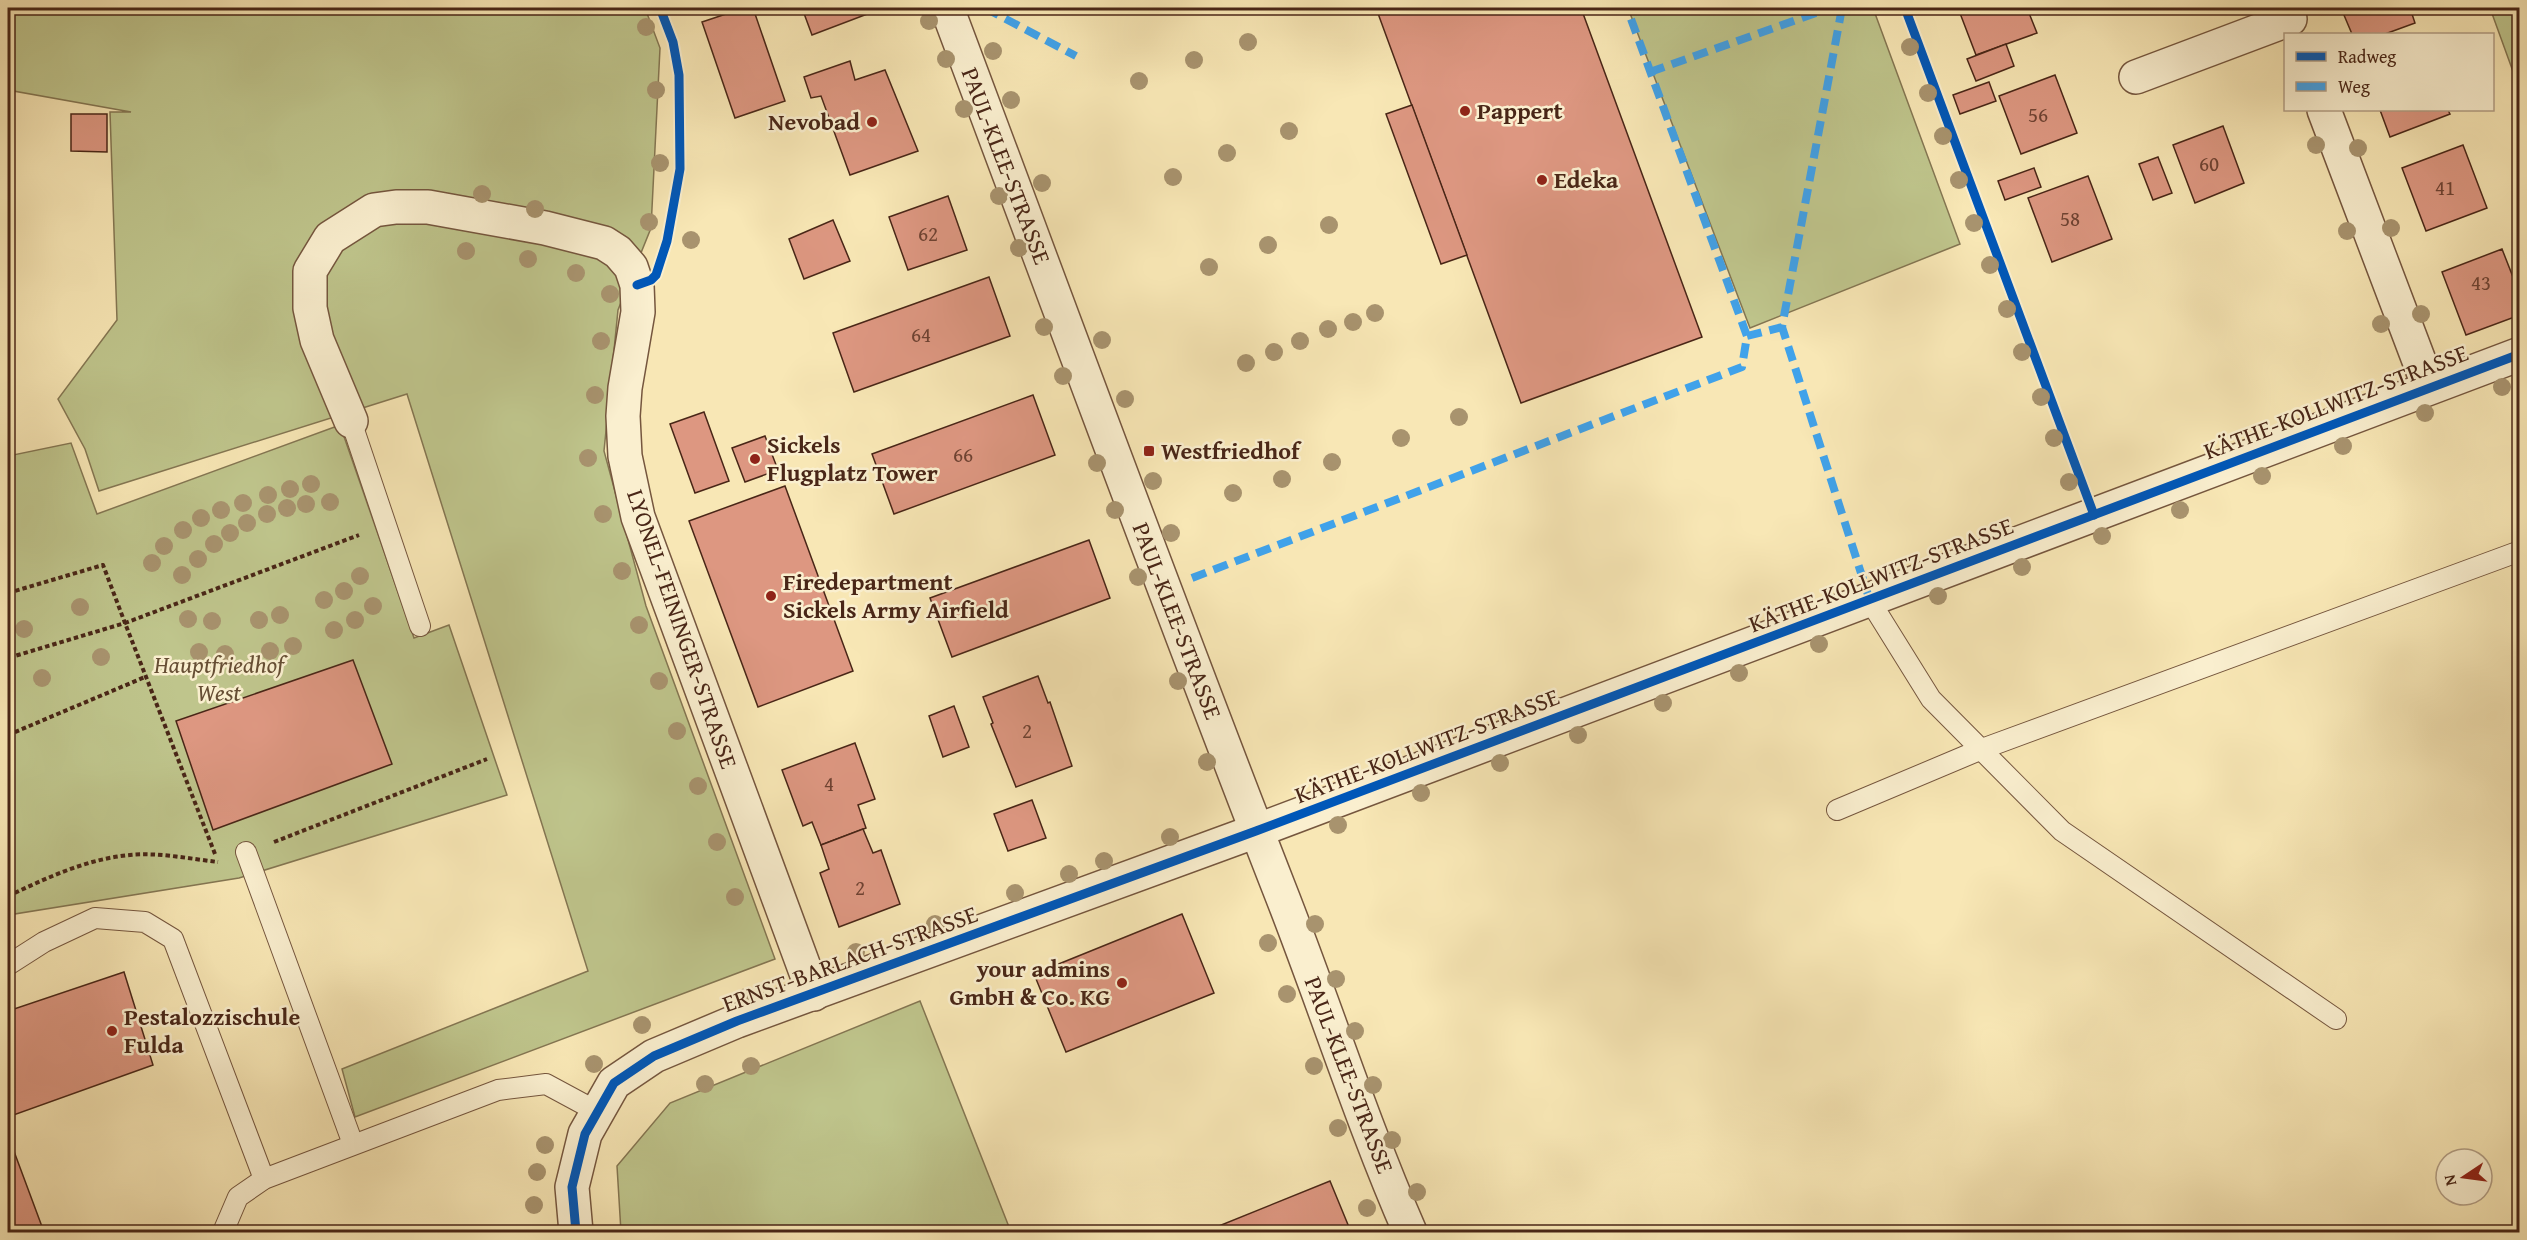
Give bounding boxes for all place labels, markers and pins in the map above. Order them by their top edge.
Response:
place label: Pappert [1477,93,1562,128]
place label: Nevobad [768,104,860,139]
marker: Pappert [1458,104,1472,118]
marker: Nevobad [865,115,879,129]
place label: Edeka [1554,162,1619,197]
marker: Edeka [1535,173,1549,187]
place label: Sickels Flugplatz Tower [767,427,938,490]
place label: Westfriedhof [1161,433,1302,468]
marker: Westfriedhof [1142,444,1156,458]
marker: Sickels Flugplatz Tower [748,452,762,466]
place label: Firedepartment Sickels Army Airfield [783,564,1009,627]
marker: Firedepartment Sickels Army Airfield [764,589,778,603]
place label: your admins GmbH & Co. KG [950,951,1110,1014]
marker: your admins GmbH & Co. KG [1115,976,1129,990]
place label: Pestalozzischule Fulda [124,999,300,1062]
marker: Pestalozzischule Fulda [105,1024,119,1038]

